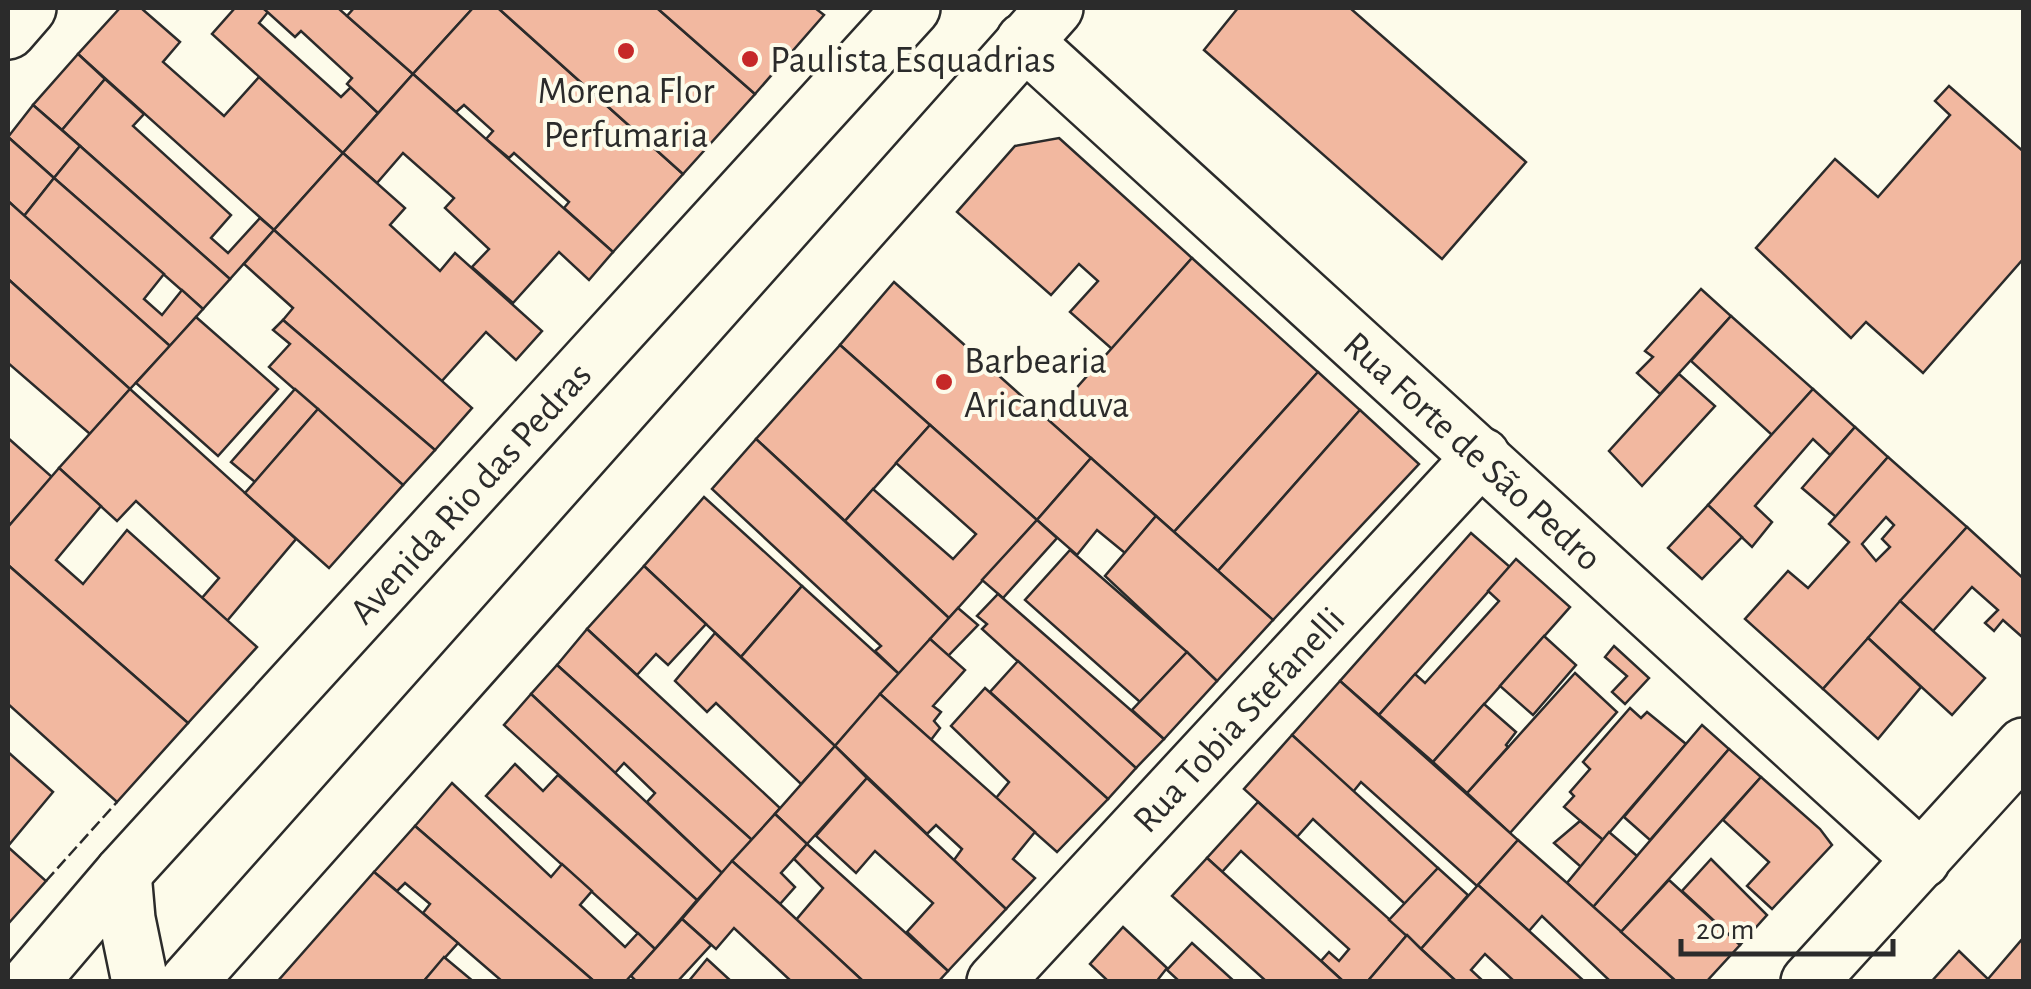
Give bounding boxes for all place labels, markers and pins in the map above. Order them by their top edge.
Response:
marker: Morena Flor Perfumaria [615,40,637,62]
place label: Paulista Esquadrias [770,42,1056,80]
marker: Paulista Esquadrias [739,48,761,70]
place label: Morena Flor Perfumaria [537,73,715,155]
place label: Barbearia Aricanduva [964,343,1130,425]
marker: Barbearia Aricanduva [933,371,955,393]

